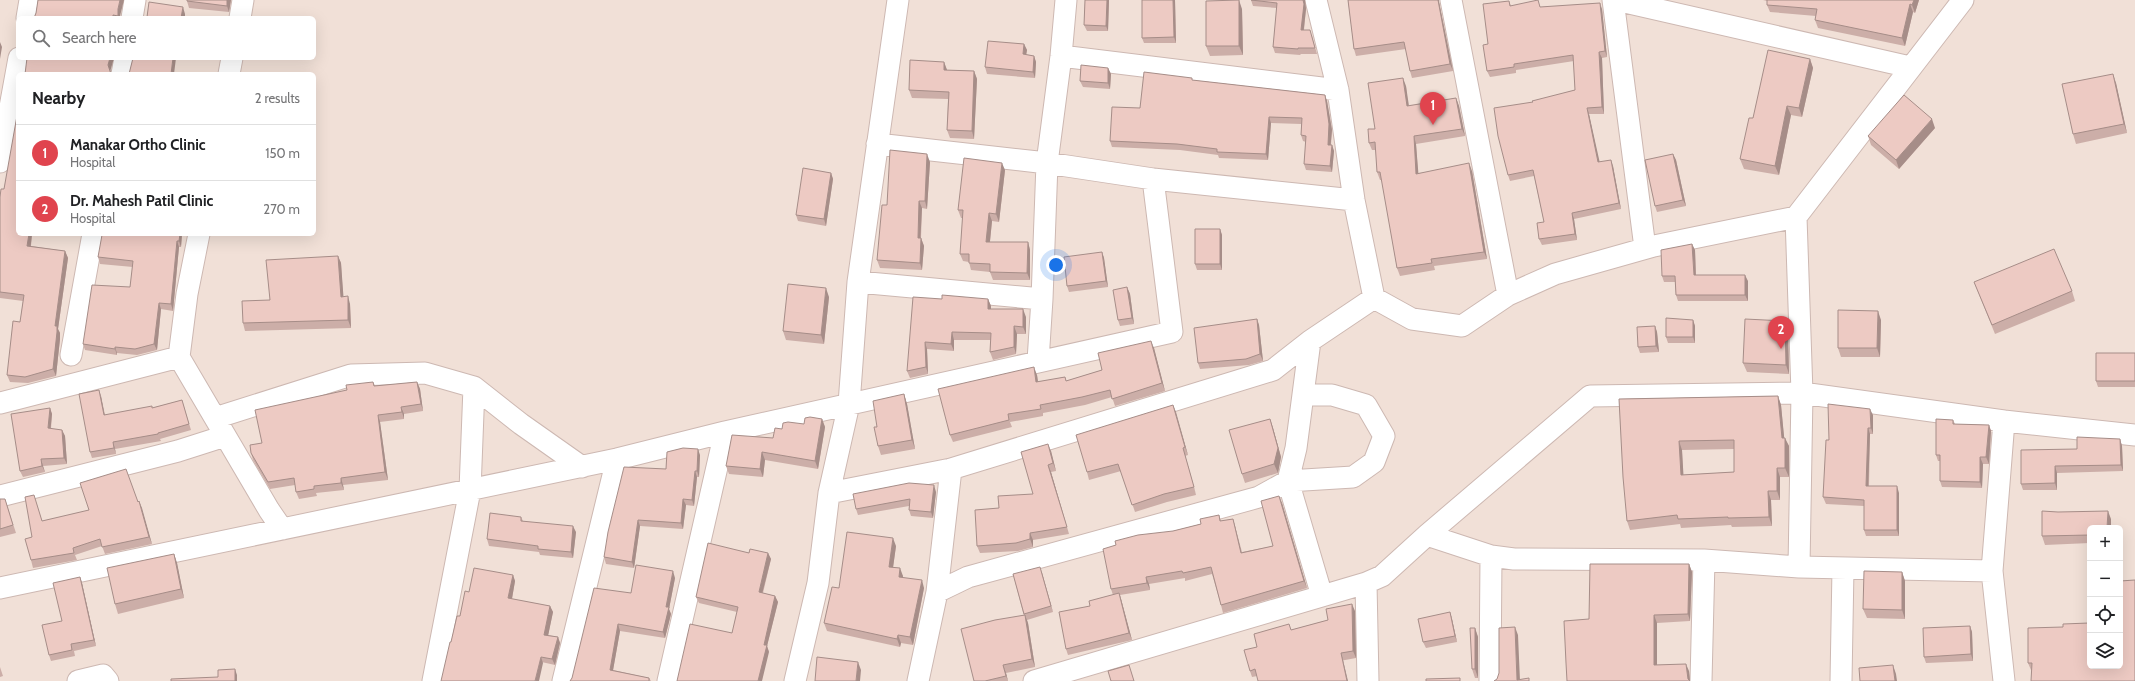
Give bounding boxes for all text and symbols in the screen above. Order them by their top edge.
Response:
search box [16,16,316,60]
icon: search [30,27,52,49]
text: Search here [62,29,137,47]
text: Nearby [32,88,85,108]
text: 2 results [255,90,300,106]
pin: 1 [1420,92,1446,125]
text: Manakar Ortho Clinic [70,136,206,154]
text: 1 [43,145,47,161]
text: 150 m [265,145,300,161]
text: Hospital [70,154,115,170]
text: Dr. Mahesh Patil Clinic [70,192,213,210]
text: 2 [42,201,48,217]
text: 270 m [263,201,300,217]
text: Hospital [70,210,115,226]
your location [1046,255,1066,275]
pin: 2 [1768,316,1794,349]
map controls [2087,525,2123,669]
button: + [2087,525,2123,561]
button: − [2087,561,2123,597]
button: locate [2087,597,2123,633]
button: layers [2087,633,2123,669]

